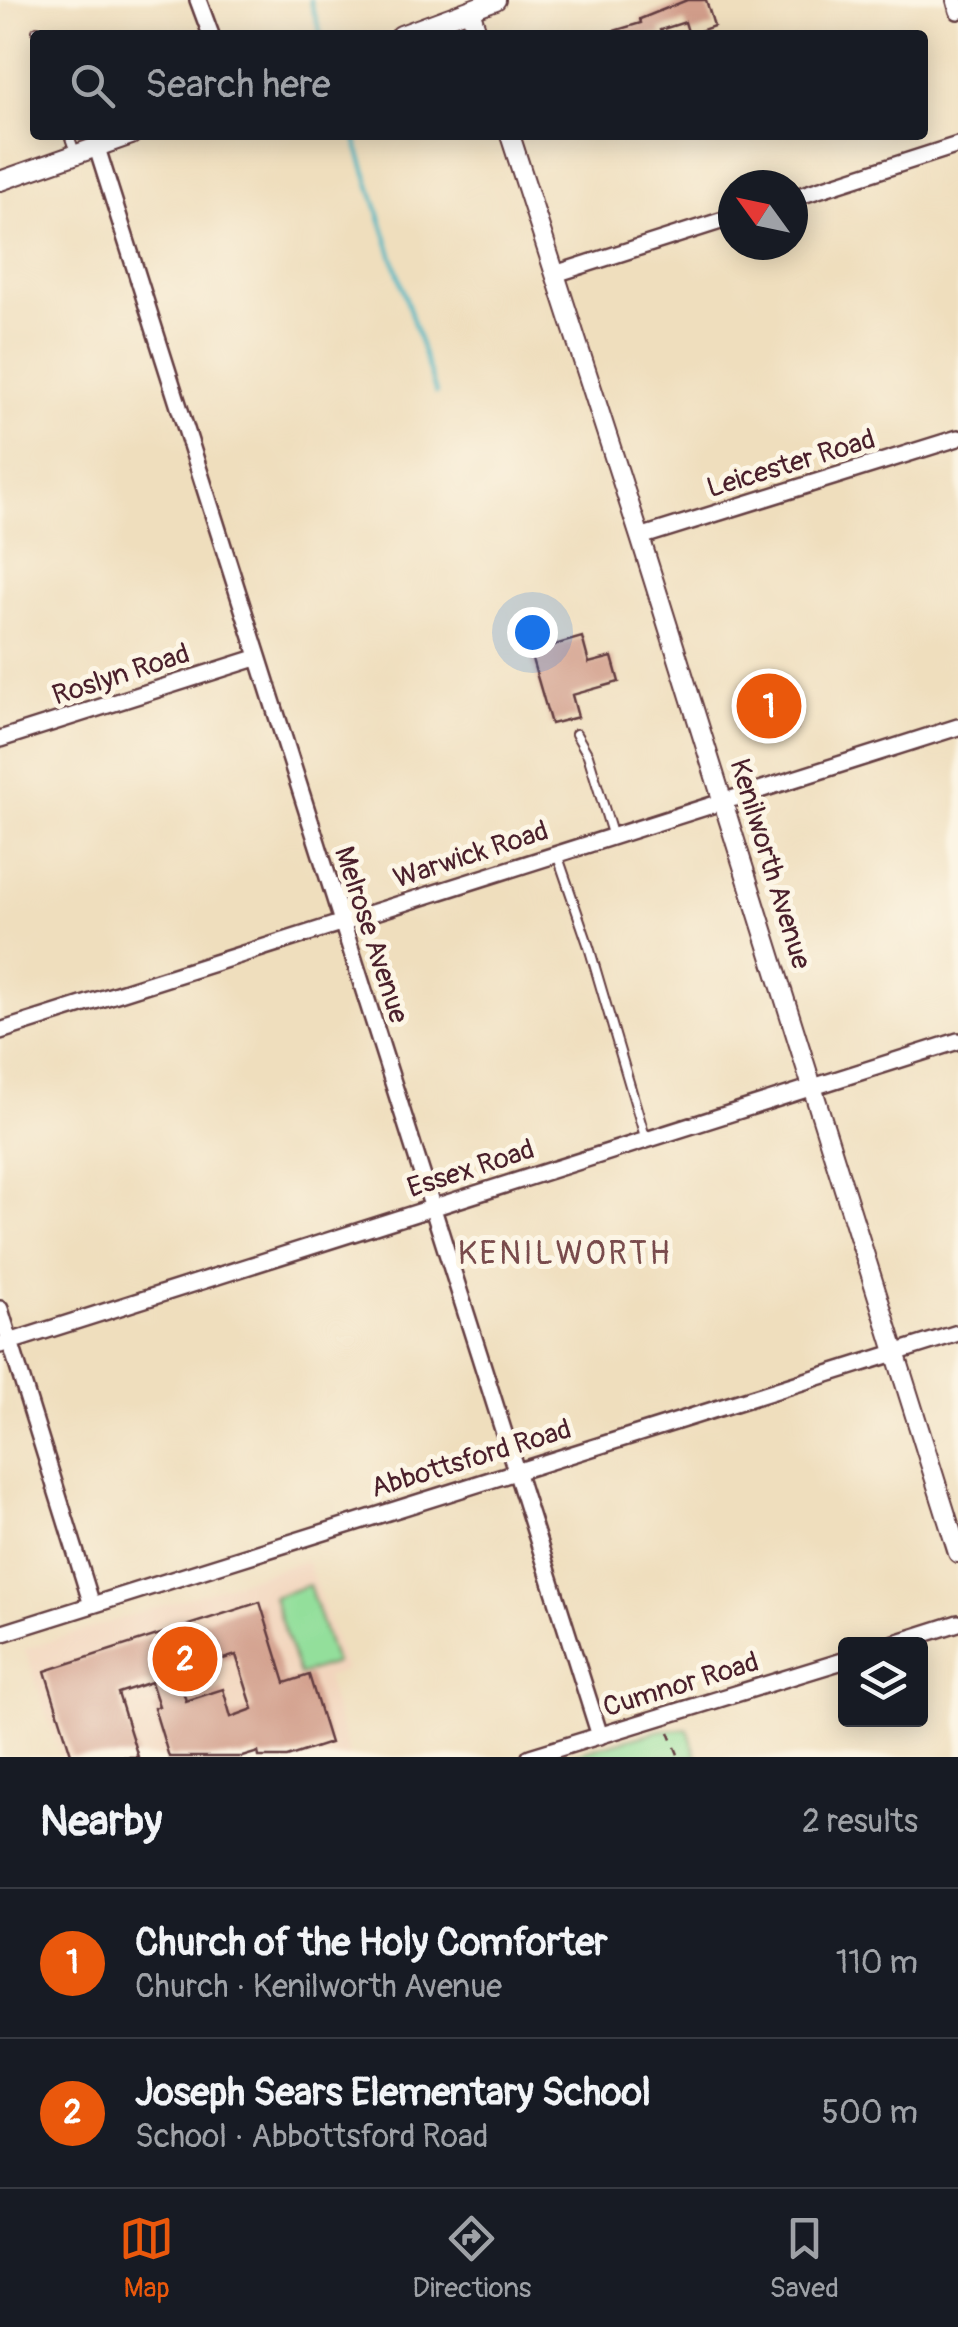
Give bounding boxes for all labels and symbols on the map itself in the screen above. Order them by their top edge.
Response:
north arrow [718,170,808,260]
street label: Leicester Road [703,422,879,506]
your location [507,607,558,658]
street label: Roslyn Road [48,636,194,714]
pin: 1 [736,668,802,744]
street label: Kenilworth Avenue [721,755,819,974]
street label: Warwick Road [389,814,553,896]
street label: Melrose Avenue [326,842,416,1028]
street label: Essex Road [403,1132,539,1206]
district label: KENILWORTH [458,1234,672,1274]
street label: Abbottsford Road [367,1412,575,1506]
pin: 2 [152,1622,218,1696]
street label: Cumnor Road [599,1645,763,1725]

